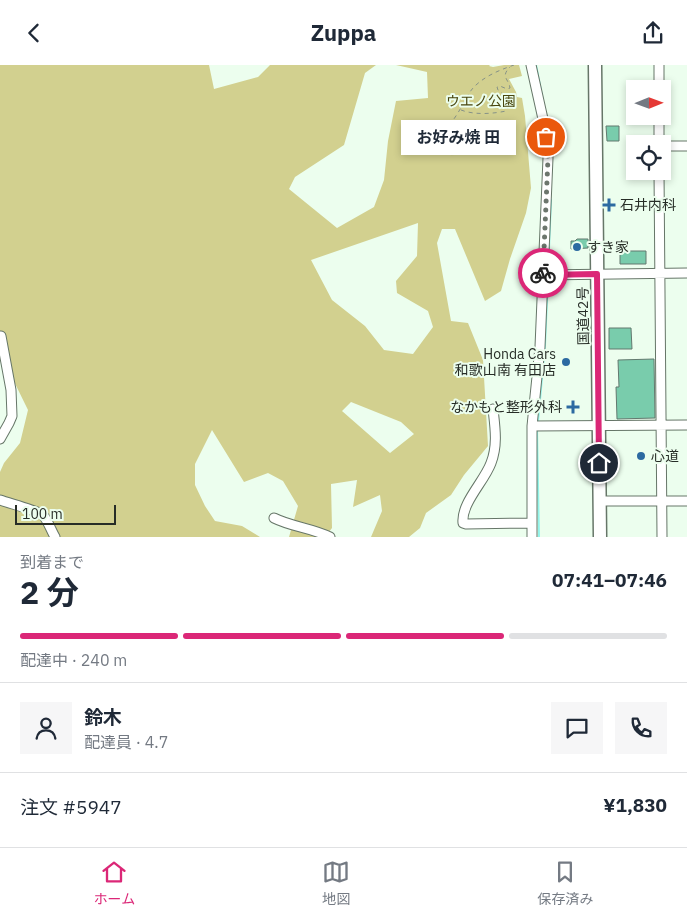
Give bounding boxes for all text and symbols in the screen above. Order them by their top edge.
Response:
text: Zuppa [311,18,376,47]
icon: back [20,19,48,47]
icon: share [639,19,667,47]
north arrow [626,80,671,125]
map controls [626,80,671,180]
park label: ウエノ公園 [446,92,516,110]
pin [525,116,567,158]
callout: お好み焼 田 [401,119,516,155]
icon: bag [532,123,560,151]
text: お好み焼 田 [417,127,500,147]
button: locate [626,135,671,180]
place label: 石井内科 [620,196,676,214]
marker: 石井内科 [602,198,616,212]
place label: すき家 [587,238,629,256]
marker: すき家 [571,241,583,253]
courier [518,248,568,298]
icon: bike [529,259,557,287]
street label: 国道42号 [573,286,593,346]
place label: Honda Cars 和歌山南 有田店 [455,345,556,379]
marker: Honda Cars 和歌山南 有田店 [560,356,572,368]
place label: なかもと整形外科 [450,398,562,416]
marker: なかもと整形外科 [566,400,580,414]
pin [578,442,620,484]
place label: 心道 [651,447,679,465]
icon: home [585,449,613,477]
marker: 心道 [635,450,647,462]
scale bar [15,502,116,525]
text: 100 m [22,505,63,523]
text: 到着まで [20,552,84,572]
text: 07:41–07:46 [552,568,667,592]
text: 2 分 [20,571,79,613]
text: 配達中 · 240 m [20,650,127,670]
button: person [20,702,72,754]
button: chat [551,702,603,754]
button: phone [615,702,667,754]
text: 鈴木 [84,705,122,729]
text: 配達員 · 4.7 [84,732,168,752]
text: ¥1,830 [603,793,667,817]
text: 注文 #5947 [20,795,122,819]
tab: ホーム [94,858,135,908]
tab: 地図 [322,858,350,908]
tab: 保存済み [537,858,593,908]

